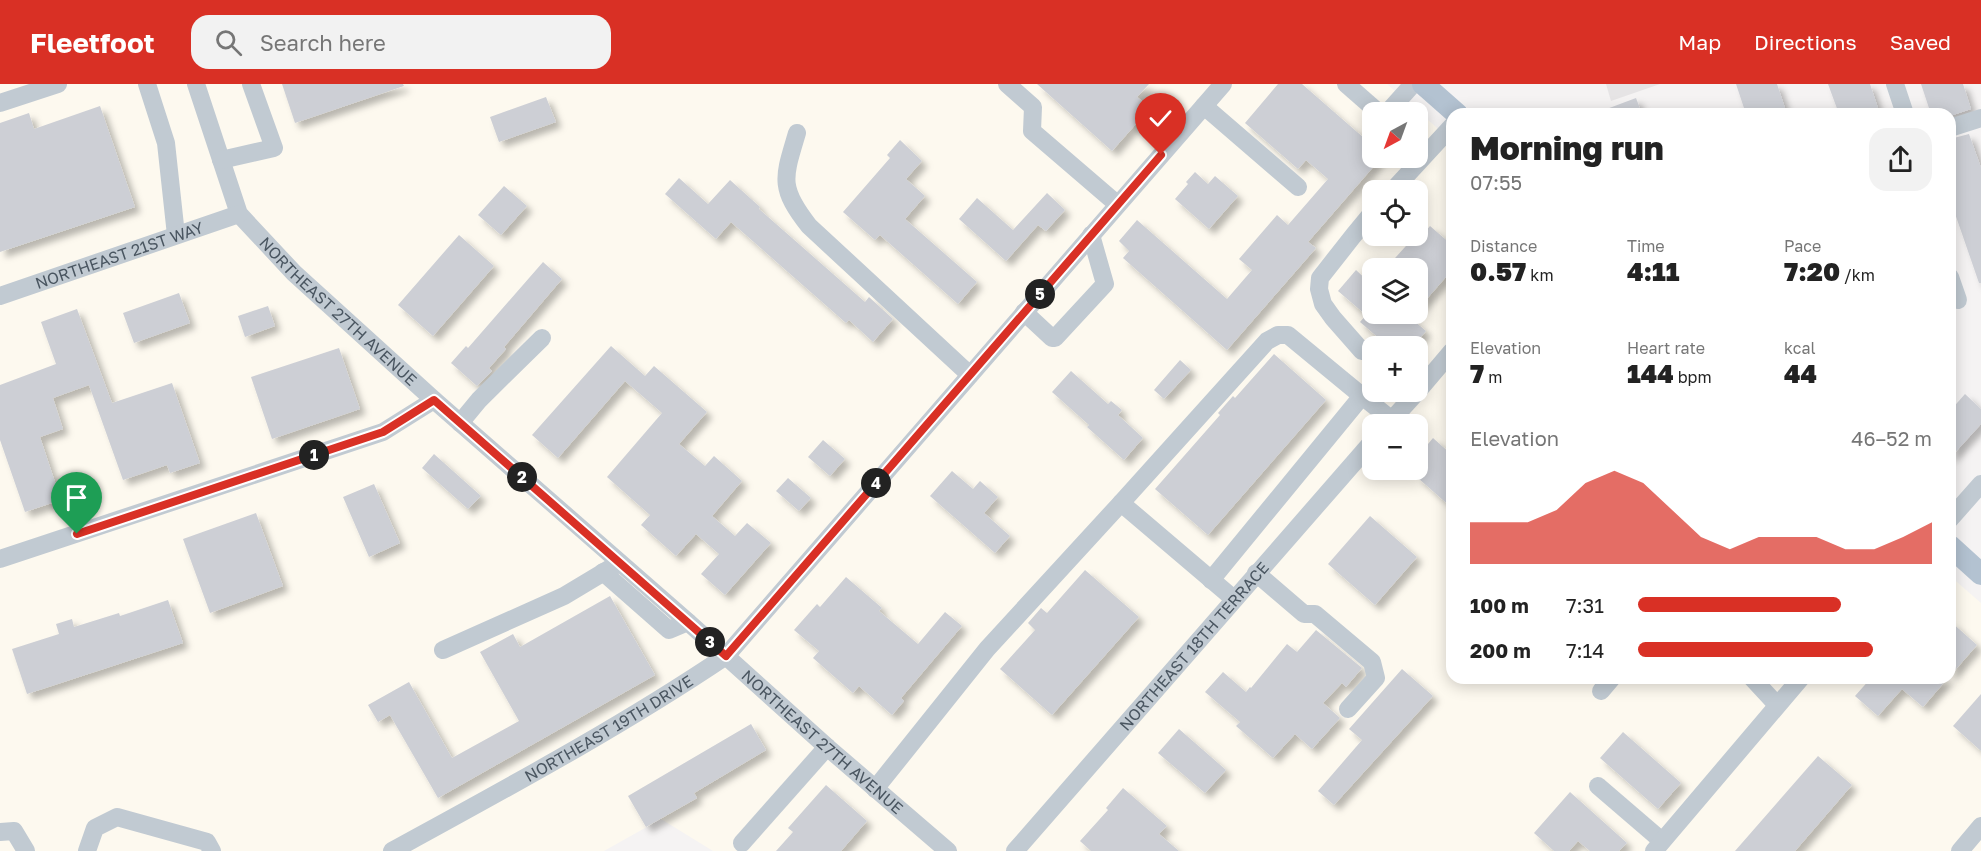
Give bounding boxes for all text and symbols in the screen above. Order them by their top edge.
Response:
search box [191,15,611,69]
text: Fleetfoot [30,26,155,59]
icon: search [212,26,245,59]
text: Search here [260,29,386,56]
text: Map [1678,29,1721,55]
text: Directions [1754,29,1857,55]
text: Saved [1890,29,1951,55]
pin [1135,93,1186,155]
icon: check [1144,102,1177,135]
north arrow [1362,102,1428,168]
map controls [1362,102,1428,480]
text: Morning run [1470,128,1664,167]
button: share [1869,128,1932,191]
text: 07:55 [1470,170,1522,194]
button: locate [1362,180,1428,246]
street label: NORTHEAST 21ST WAY [33,217,206,293]
street label: NORTHEAST 27TH AVENUE [255,233,421,390]
text: Distance [1470,236,1537,256]
text: Time [1627,236,1665,256]
text: Pace [1784,236,1821,256]
text: 0.57 [1470,256,1526,287]
text: 4:11 [1627,256,1680,287]
text: 7:20 [1784,256,1840,287]
button: layers [1362,258,1428,324]
text: km [1526,265,1554,285]
text: /km [1840,265,1875,285]
pin: 5 [1025,279,1055,309]
text: 5 [1035,284,1045,304]
button: + [1362,336,1428,402]
text: Elevation [1470,338,1541,358]
text: Heart rate [1627,338,1705,358]
text: kcal [1784,338,1816,358]
text: 7 [1470,358,1484,389]
text: 144 [1627,358,1674,389]
text: 44 [1784,358,1817,389]
text: m [1484,367,1502,387]
text: bpm [1674,367,1712,387]
button: − [1362,414,1428,480]
text: Elevation [1470,426,1559,450]
text: 46–52 m [1851,426,1932,450]
pin: 1 [299,440,329,470]
text: 1 [310,445,318,465]
pin: 2 [507,462,537,492]
text: 2 [517,467,527,487]
pin: 4 [861,468,891,498]
pin [51,472,102,534]
text: 4 [871,473,881,493]
icon: arrive [60,481,93,514]
street label: NORTHEAST 18TH TERRACE [1115,558,1273,735]
text: 100 m [1470,593,1529,617]
text: 7:31 [1566,593,1604,617]
pin: 3 [695,627,725,657]
text: 3 [705,632,715,652]
text: 200 m [1470,638,1531,662]
text: 7:14 [1566,638,1605,662]
street label: NORTHEAST 27TH AVENUE [738,665,907,818]
street label: NORTHEAST 19TH DRIVE [521,671,697,786]

